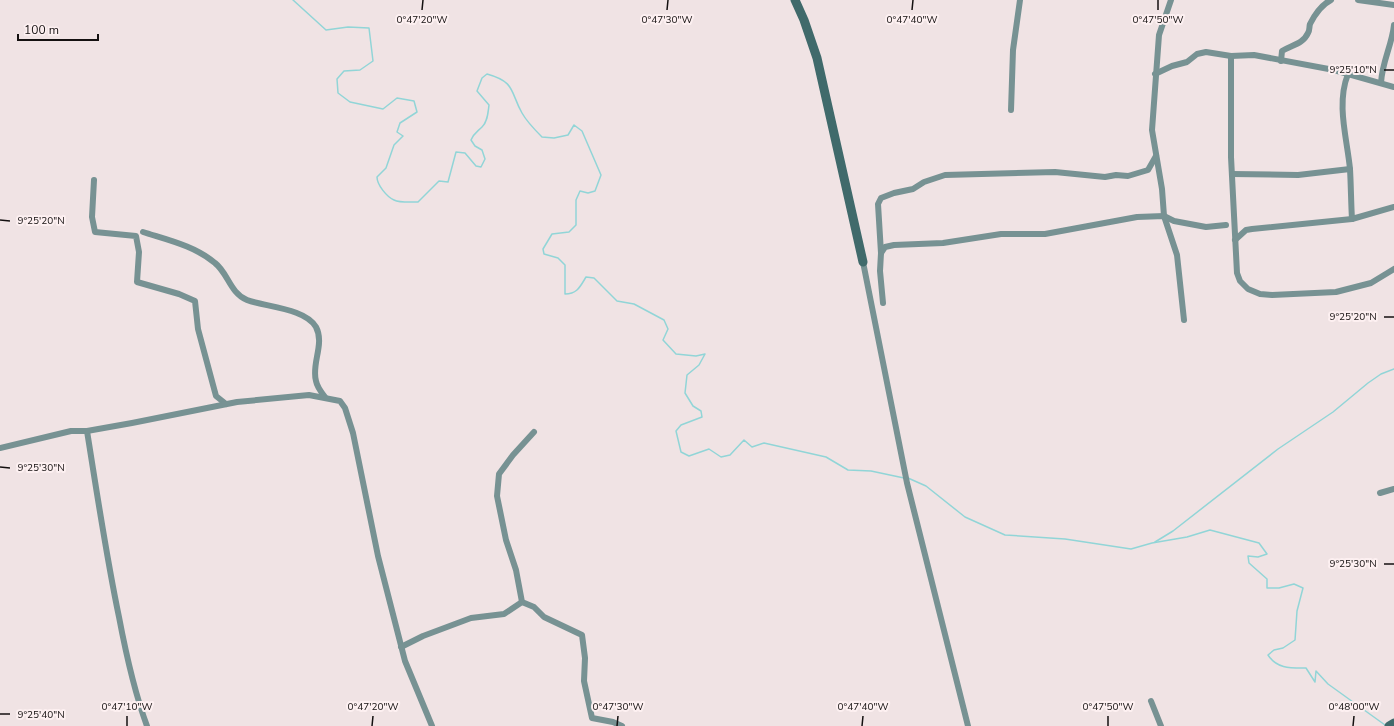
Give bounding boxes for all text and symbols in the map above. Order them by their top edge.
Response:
text: 0°47'20"W [397,13,447,27]
text: 0°47'30"W [642,13,692,27]
text: 0°47'40"W [887,13,937,27]
text: 0°47'50"W [1133,13,1183,27]
scale bar [18,16,98,42]
text: 100 m [24,22,59,38]
text: 9°25'10"N [1329,63,1377,77]
text: 9°25'20"N [17,214,65,228]
text: 9°25'20"N [1329,310,1377,324]
text: 9°25'30"N [17,461,65,475]
text: 9°25'30"N [1329,557,1377,571]
text: 0°47'10"W [102,700,152,714]
text: 0°47'20"W [348,700,398,714]
text: 0°47'30"W [593,700,643,714]
text: 0°47'40"W [838,700,888,714]
text: 0°47'50"W [1083,700,1133,714]
text: 0°48'00"W [1329,700,1379,714]
text: 9°25'40"N [17,708,65,722]

